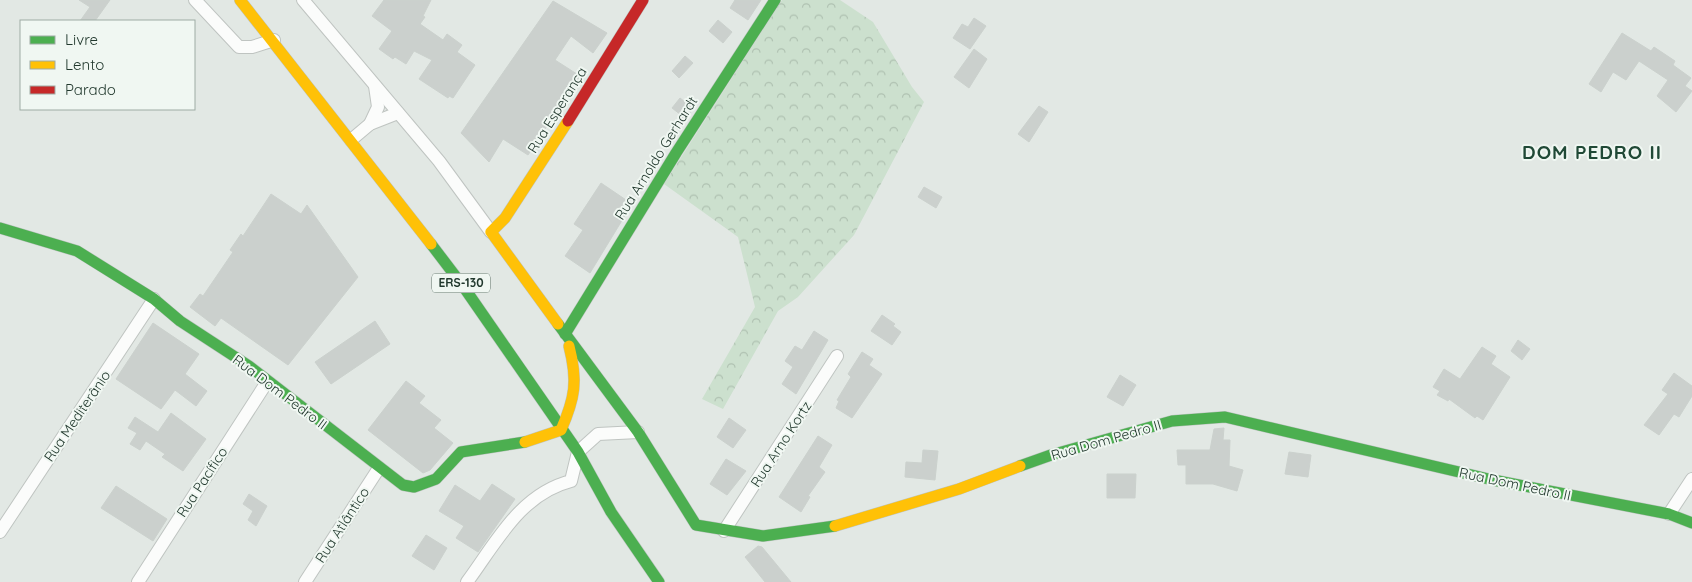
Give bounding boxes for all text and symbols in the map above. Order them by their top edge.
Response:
legend [20,20,195,110]
text: Livre [65,30,98,49]
text: Lento [65,55,104,74]
street label: Rua Esperança [523,64,591,156]
text: Parado [65,80,116,99]
street label: Rua Arnoldo Gerhardt [611,93,701,223]
district label: DOM PEDRO II [1522,140,1662,164]
road number: ERS-130 [432,274,490,292]
street label: Rua Dom Pedro II [229,351,331,433]
street label: Rua Mediterânio [40,367,114,465]
street label: Rua Arno Kortz [747,397,816,490]
street label: Rua Dom Pedro II [1049,416,1163,464]
street label: Rua Pacífico [173,443,231,521]
street label: Rua Dom Pedro II [1458,463,1572,505]
street label: Rua Atlântico [311,484,373,566]

